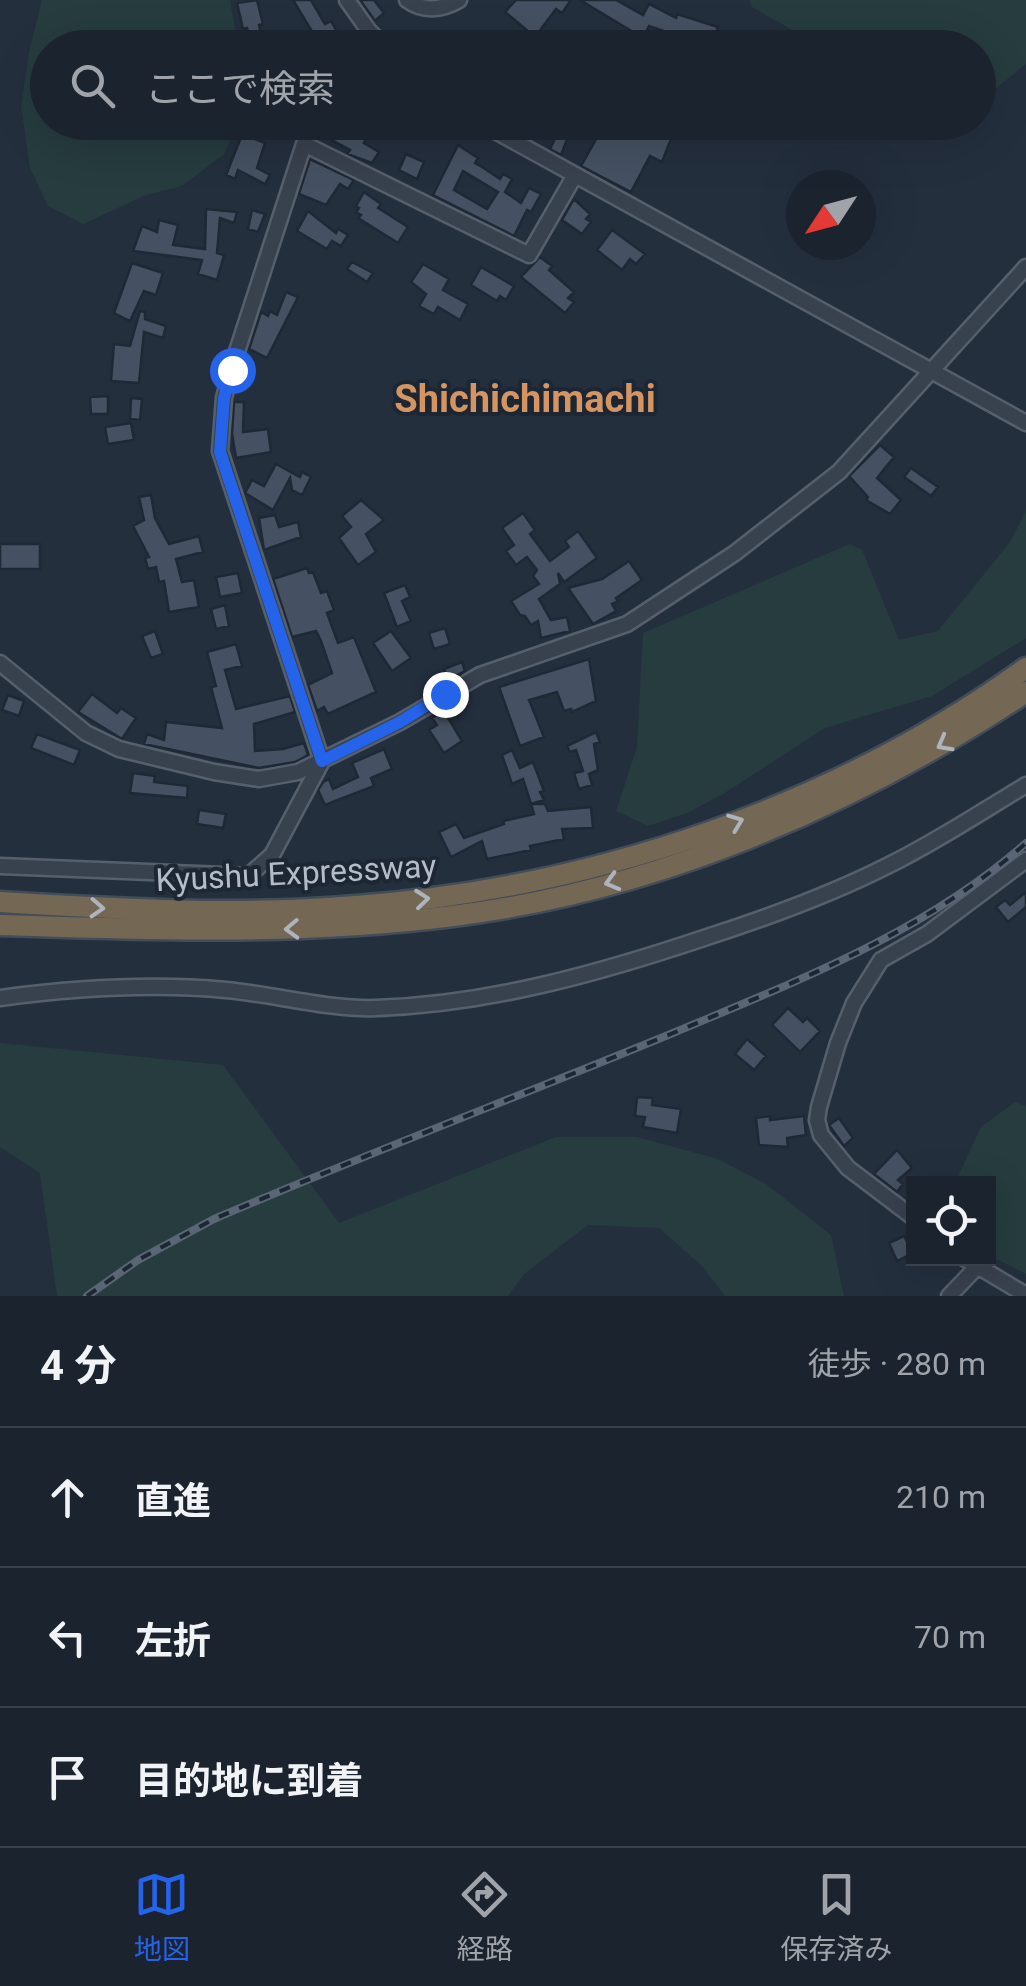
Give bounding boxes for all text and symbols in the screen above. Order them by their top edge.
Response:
search box [30,30,996,140]
icon: search [65,58,120,113]
text: ここで検索 [145,67,335,111]
north arrow [786,170,876,260]
route start [210,348,256,394]
district label: Shichichimachi [394,377,656,421]
route end [423,672,469,718]
one-way arrow [936,732,954,752]
one-way arrow [727,813,744,833]
street label: Kyushu Expressway [155,847,437,899]
one-way arrow [605,870,622,891]
one-way arrow [414,889,430,910]
one-way arrow [90,897,106,918]
one-way arrow [283,918,299,939]
map controls [906,1176,996,1266]
button: locate [906,1176,996,1266]
text: 4 分 [40,1341,117,1390]
text: 徒歩 · 280 m [808,1345,986,1383]
icon: ahead [40,1470,95,1525]
text: 210 m [896,1478,986,1516]
text: 直進 [135,1479,211,1523]
icon: left [40,1610,95,1665]
text: 70 m [914,1618,986,1656]
text: 左折 [135,1619,211,1663]
icon: arrive [40,1750,95,1805]
text: 目的地に到着 [135,1759,363,1803]
tab: 地図 [134,1867,190,1967]
tab: 経路 [457,1867,513,1967]
tab: 保存済み [780,1867,892,1967]

